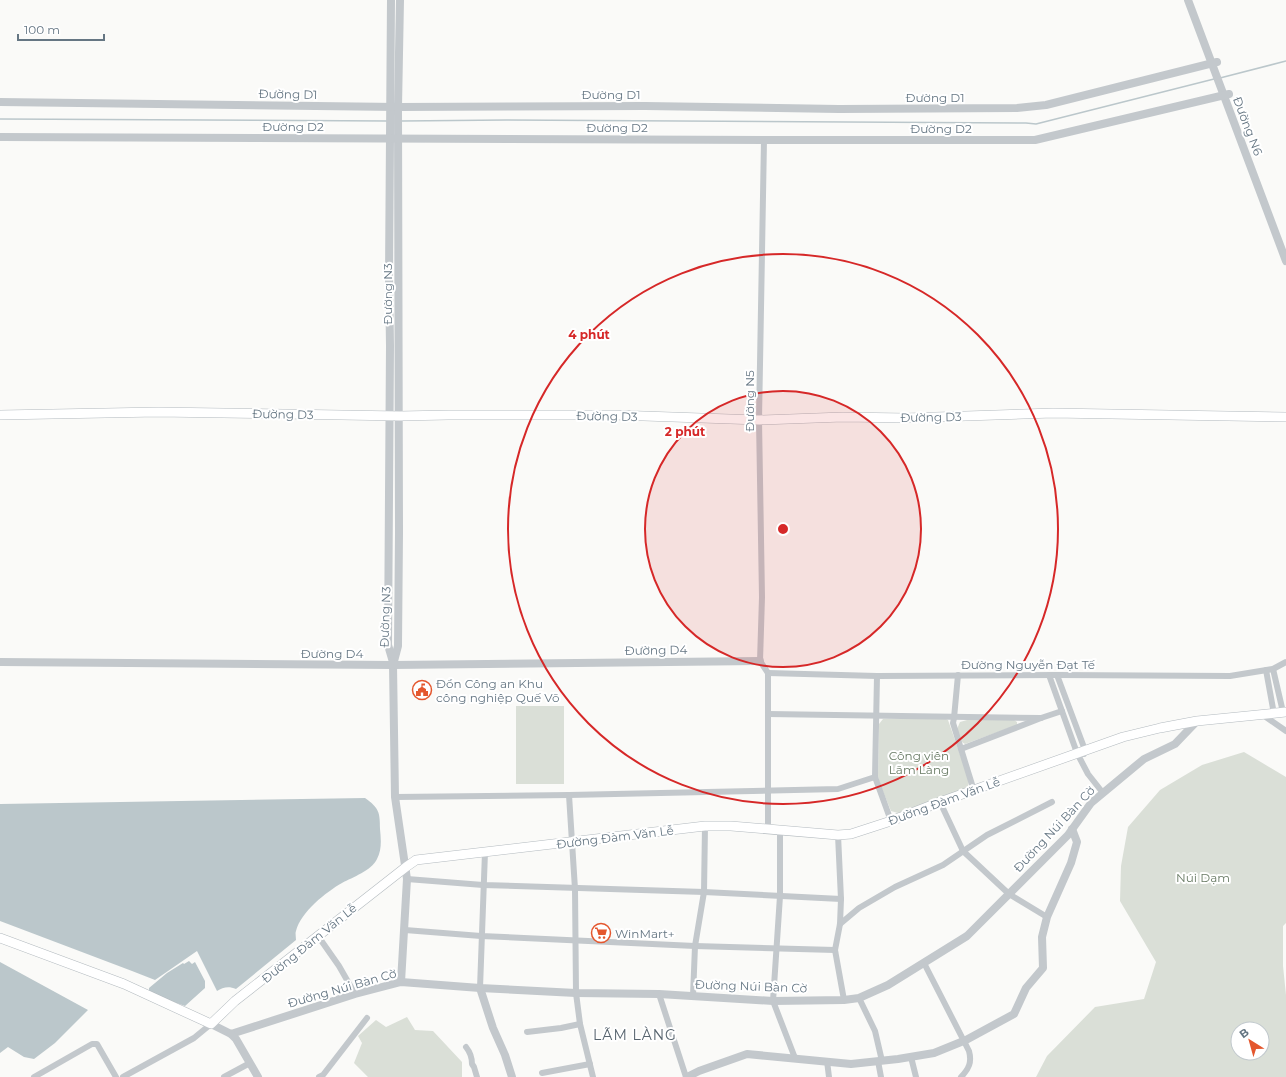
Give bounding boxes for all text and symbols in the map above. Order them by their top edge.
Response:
scale bar [18,16,104,42]
text: 100 m [24,22,60,37]
street label: Đường D1 [258,86,318,102]
street label: Đường D1 [582,87,641,102]
street label: Đường D1 [906,90,965,105]
street label: Đường N6 [1230,94,1266,158]
street label: Đường D2 [262,119,324,134]
street label: Đường D2 [586,120,648,135]
street label: Đường D2 [910,121,972,136]
street label: Đường N3 [380,263,395,325]
text: 4 phút [568,327,611,342]
street label: Đường N5 [742,370,757,432]
street label: Đường D3 [252,406,314,422]
street label: Đường D3 [576,408,638,424]
street label: Đường D3 [900,409,962,425]
text: 2 phút [665,424,706,439]
centre of rings [776,522,790,536]
street label: Đường N3 [376,586,394,648]
street label: Đường D4 [625,642,688,658]
street label: Đường D4 [301,646,363,661]
street label: Đường Nguyễn Đạt Tế [961,657,1096,672]
place label: Đồn Công an Khu công nghiệp Quế Võ [436,676,560,705]
public building icon: Đồn Công an Khu công nghiệp Quế Võ [411,679,433,701]
park label: Công viên Lãm Làng [889,748,949,777]
street label: Đường Đàm Văn Lễ [886,774,1002,828]
street label: Đường Núi Bàn Cờ [1010,783,1098,875]
street label: Đường Đàm Văn Lễ [555,822,675,852]
park label: Núi Dạm [1176,870,1230,885]
street label: Đường Đàm Văn Lễ [258,900,360,986]
supermarket icon: WinMart+ [590,922,612,944]
place label: WinMart+ [615,926,675,941]
street label: Đường Núi Bàn Cờ [286,965,398,1011]
street label: Đường Núi Bàn Cờ [695,977,807,995]
north arrow [1230,1021,1270,1061]
text: B [1236,1025,1252,1041]
district label: LÃM LÀNG [593,1026,677,1044]

